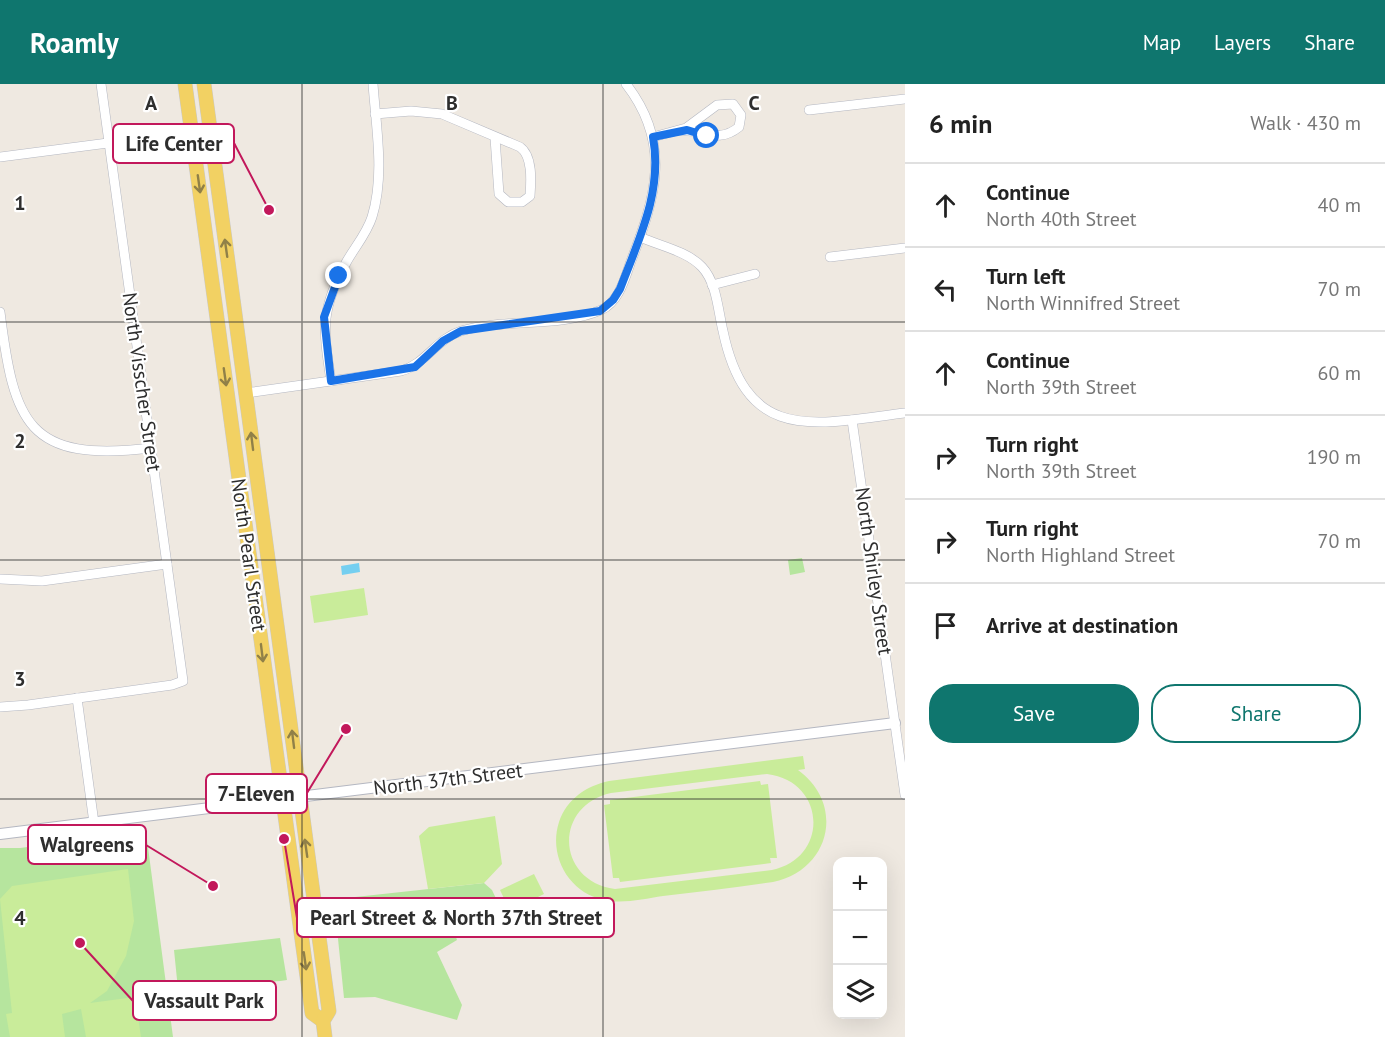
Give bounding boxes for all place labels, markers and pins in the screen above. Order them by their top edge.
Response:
callout: Life Center [113,124,234,163]
callout: 7-Eleven [206,774,307,813]
callout: Walgreens [28,825,146,864]
callout: Pearl Street & North 37th Street [297,898,614,937]
callout: Vassault Park [133,981,276,1020]

